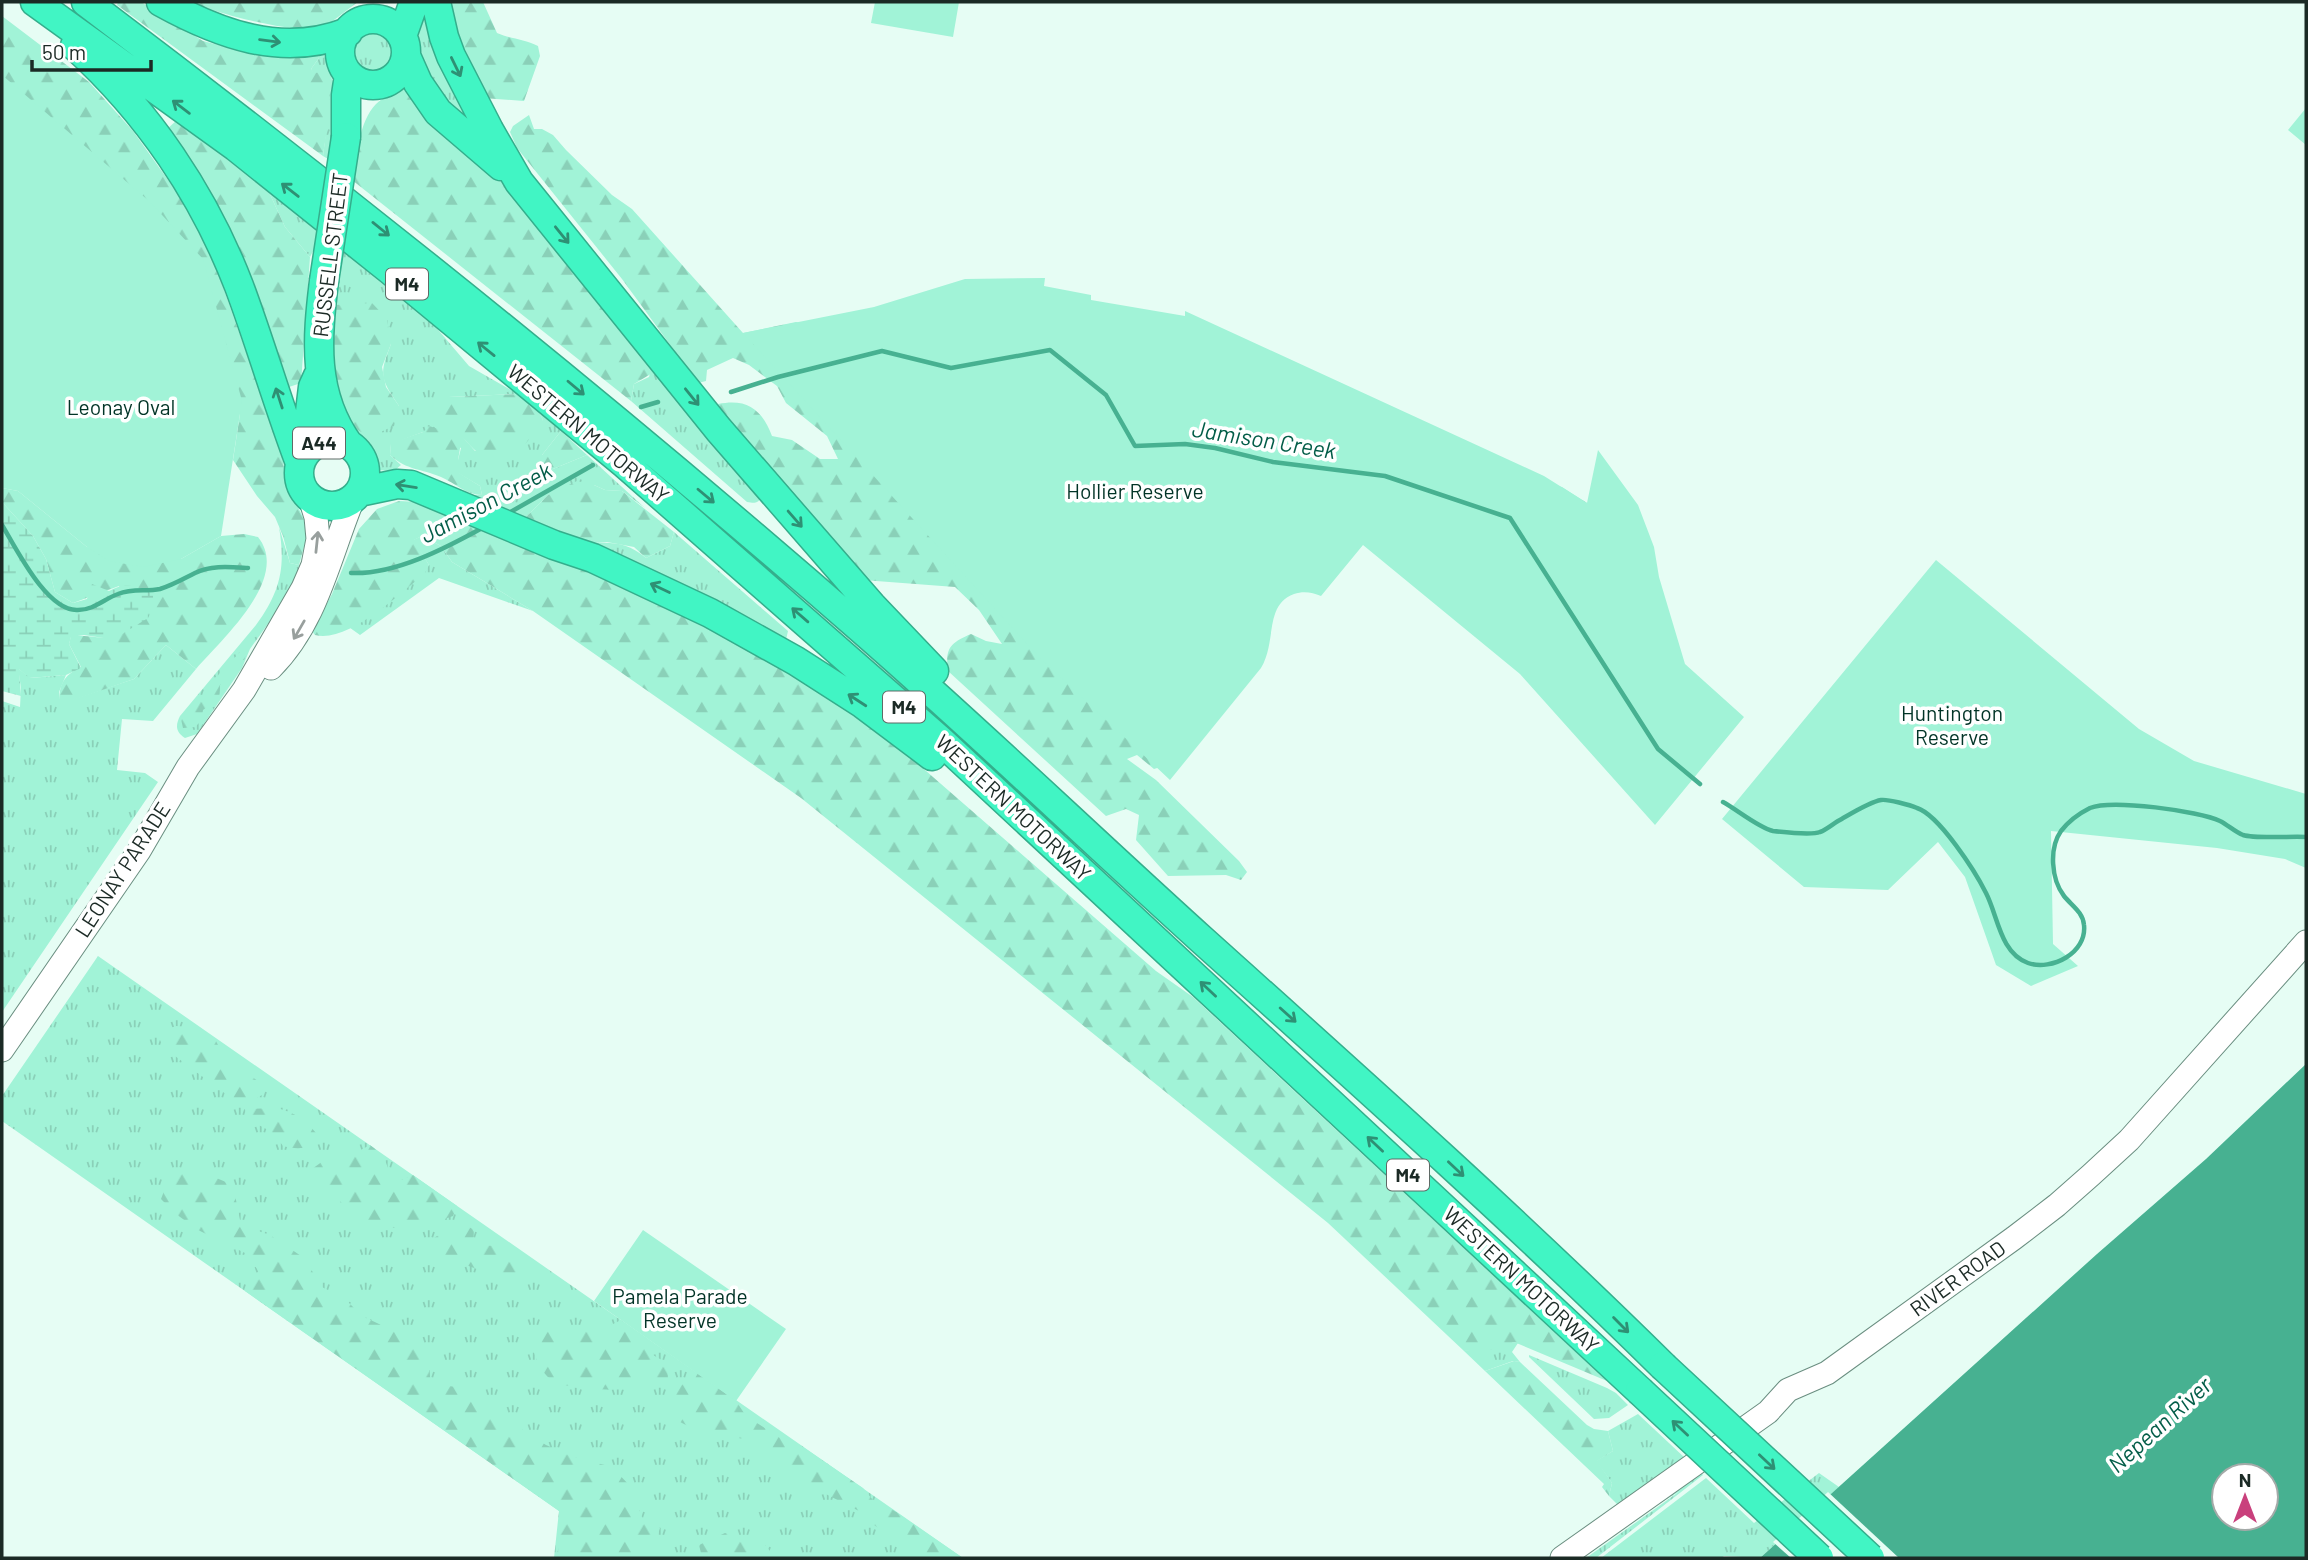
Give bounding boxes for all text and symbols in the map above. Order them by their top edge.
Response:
scale bar [32,28,150,72]
one-way arrow [258,35,281,48]
text: 50 m [42,39,86,64]
one-way arrow [449,56,463,77]
one-way arrow [172,99,191,114]
street label: RUSSELL STREET [307,171,352,339]
one-way arrow [282,183,300,198]
one-way arrow [371,221,390,236]
one-way arrow [554,226,569,244]
road number: M4 [386,268,428,300]
one-way arrow [478,341,496,356]
street label: WESTERN MOTORWAY [503,358,675,508]
one-way arrow [567,380,585,396]
one-way arrow [271,387,284,409]
one-way arrow [684,387,700,405]
park label: Leonay Oval [67,394,175,419]
water label: Jamison Creek [1190,414,1338,464]
road number: A44 [293,428,345,458]
water label: Jamison Creek [415,456,556,549]
park label: Hollier Reserve [1066,478,1204,503]
one-way arrow [395,479,418,492]
one-way arrow [696,488,714,504]
one-way arrow [787,509,803,527]
one-way arrow [311,531,324,554]
one-way arrow [650,581,671,594]
one-way arrow [791,608,809,624]
one-way arrow [292,619,306,639]
road number: M4 [883,692,925,722]
one-way arrow [848,693,867,708]
park label: Huntington Reserve [1901,700,2003,749]
street label: WESTERN MOTORWAY [931,729,1097,885]
street label: LEONAY PARADE [69,797,175,941]
one-way arrow [1199,981,1217,997]
one-way arrow [1279,1007,1296,1024]
one-way arrow [1367,1135,1384,1152]
road number: M4 [1387,1160,1429,1190]
one-way arrow [1447,1161,1465,1177]
street label: WESTERN MOTORWAY [1439,1201,1605,1357]
street label: RIVER ROAD [1905,1235,2010,1321]
park label: Pamela Parade Reserve [612,1283,748,1332]
one-way arrow [1613,1316,1630,1333]
water label: Nepean River [2102,1370,2217,1478]
one-way arrow [1672,1420,1689,1437]
one-way arrow [1758,1454,1775,1471]
north arrow [2210,1462,2280,1532]
text: N [2239,1468,2251,1491]

